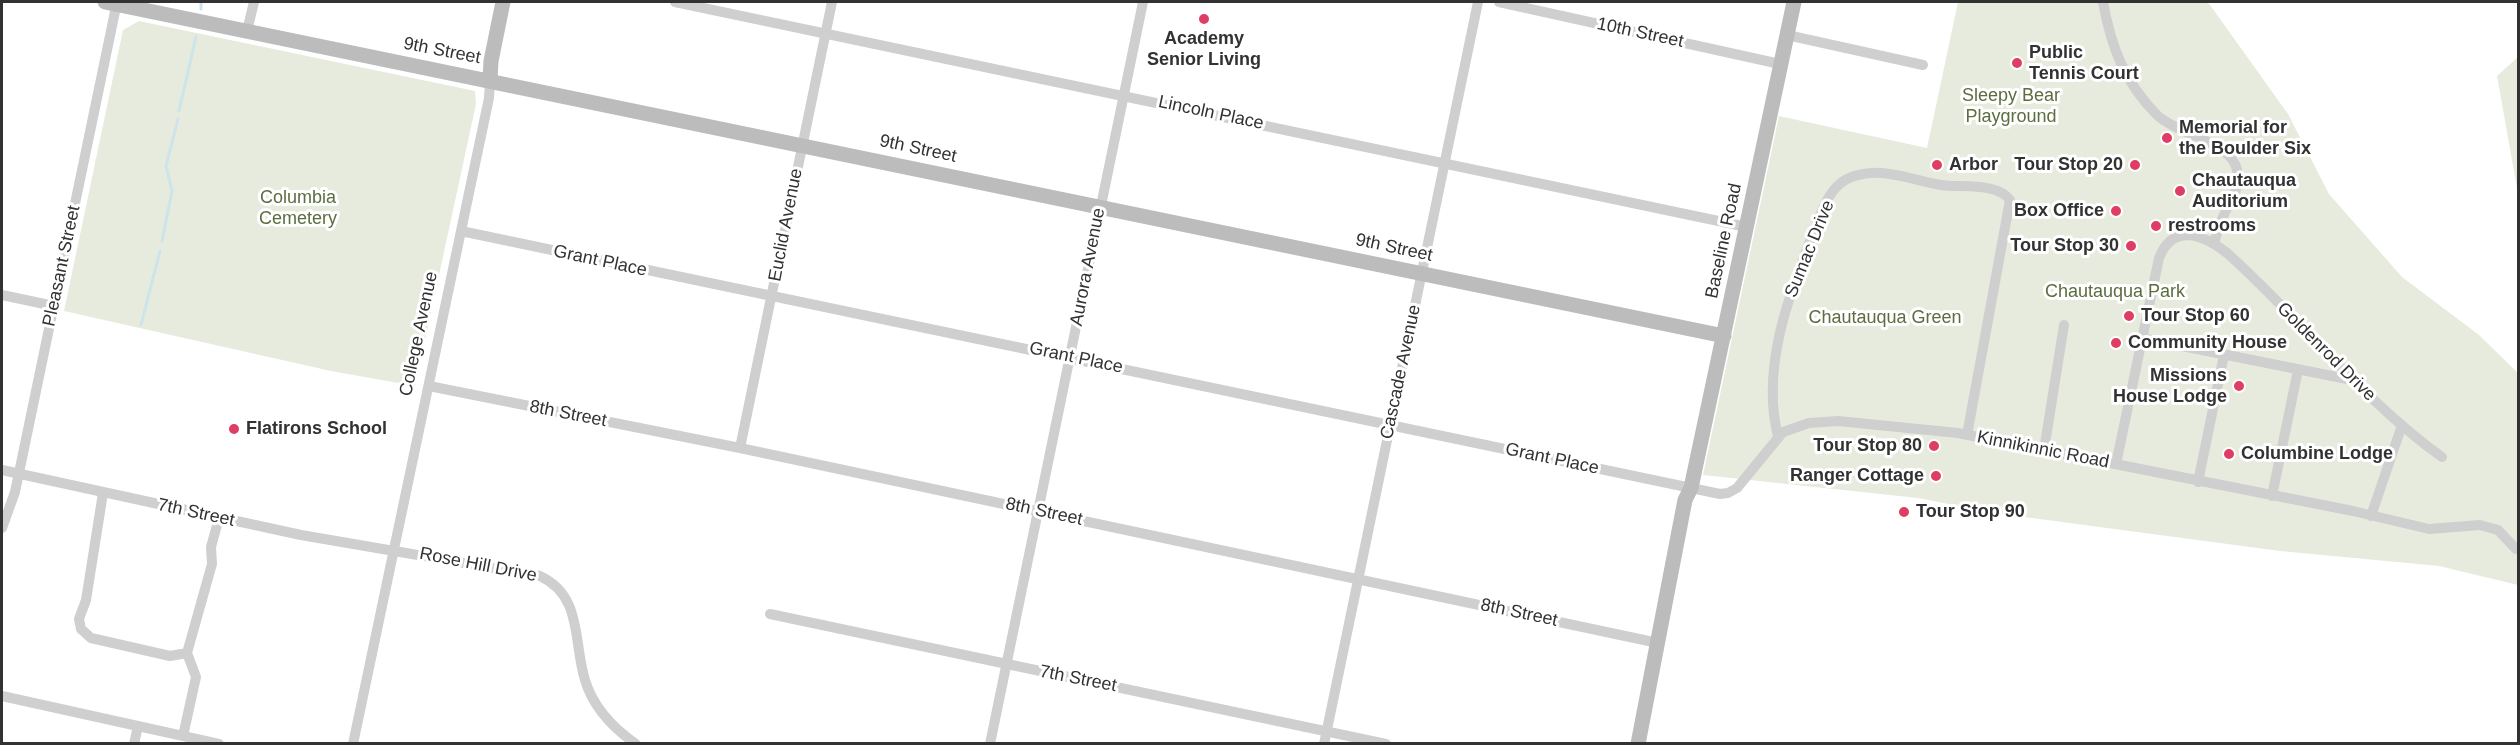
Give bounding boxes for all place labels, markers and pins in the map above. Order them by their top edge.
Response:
marker: Academy Senior Living [1197,12,1211,26]
place label: Academy Senior Living [1147,28,1261,70]
place label: Public Tennis Court [2029,42,2139,84]
marker: Public Tennis Court [2010,56,2024,70]
place label: Memorial for the Boulder Six [2179,117,2311,160]
marker: Memorial for the Boulder Six [2160,131,2174,145]
place label: Arbor [1949,154,1998,176]
place label: Tour Stop 20 [2014,154,2123,176]
marker: Arbor [1930,158,1944,172]
marker: Tour Stop 20 [2128,158,2142,172]
place label: Chautauqua Auditorium [2192,170,2296,213]
marker: Chautauqua Auditorium [2173,184,2187,198]
place label: Box Office [2014,200,2104,222]
marker: Box Office [2109,204,2123,218]
place label: restrooms [2168,215,2256,237]
marker: restrooms [2149,219,2163,233]
place label: Tour Stop 30 [2010,235,2119,257]
marker: Tour Stop 30 [2124,239,2138,253]
place label: Tour Stop 60 [2141,305,2250,327]
marker: Tour Stop 60 [2122,309,2136,323]
place label: Community House [2128,332,2287,354]
marker: Community House [2109,336,2123,350]
place label: Missions House Lodge [2113,365,2227,407]
marker: Missions House Lodge [2232,379,2246,393]
place label: Flatirons School [246,418,387,440]
marker: Flatirons School [227,422,241,436]
place label: Tour Stop 80 [1813,435,1922,457]
marker: Tour Stop 80 [1927,439,1941,453]
place label: Columbine Lodge [2241,443,2393,465]
marker: Columbine Lodge [2222,447,2236,461]
place label: Ranger Cottage [1790,465,1924,487]
marker: Ranger Cottage [1929,469,1943,483]
place label: Tour Stop 90 [1916,501,2025,523]
marker: Tour Stop 90 [1897,505,1911,519]

